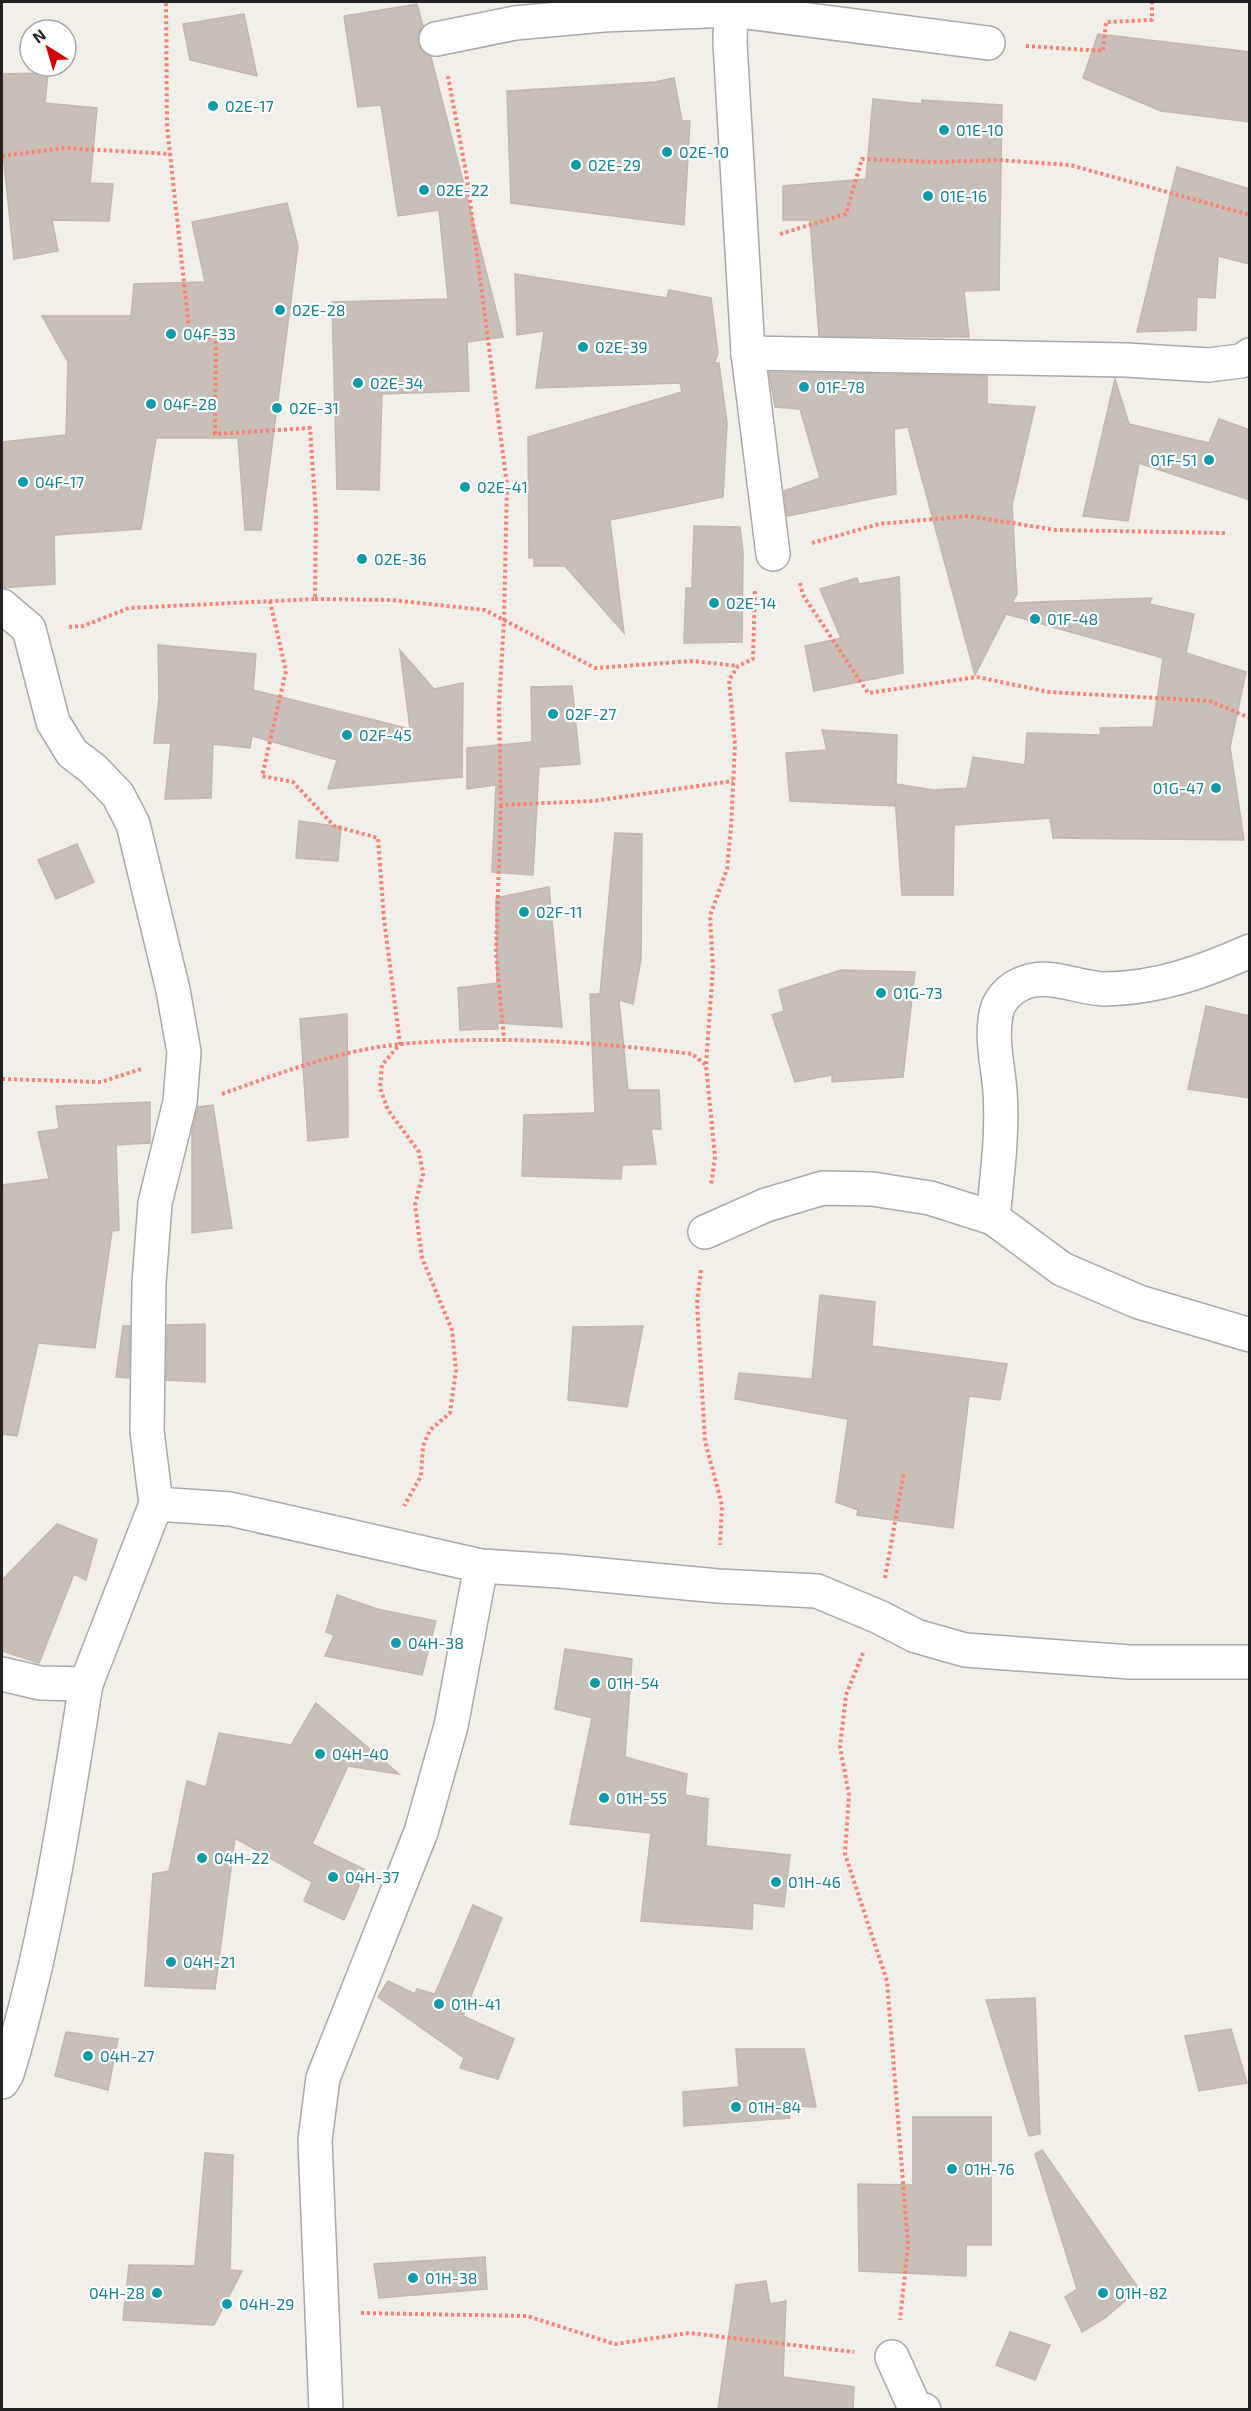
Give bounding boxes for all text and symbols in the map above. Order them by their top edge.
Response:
north arrow [18,18,78,78]
text: N [28,25,49,47]
place label: 02E-17 [225,96,274,115]
marker: 02E-17 [206,99,220,113]
place label: 01E-10 [956,120,1004,139]
marker: 01E-10 [937,123,951,137]
place label: 02E-10 [679,142,729,161]
marker: 02E-10 [660,145,674,159]
place label: 02E-29 [588,155,641,174]
marker: 02E-29 [569,158,583,172]
place label: 02E-22 [436,180,489,199]
marker: 02E-22 [417,183,431,197]
place label: 01E-16 [940,186,987,205]
marker: 01E-16 [921,189,935,203]
place label: 02E-28 [292,300,345,319]
marker: 02E-28 [273,303,287,317]
place label: 04F-33 [183,324,236,343]
marker: 04F-33 [164,327,178,341]
place label: 02E-39 [595,337,648,356]
marker: 02E-39 [576,340,590,354]
place label: 02E-34 [370,373,424,392]
marker: 02E-34 [351,376,365,390]
place label: 01F-78 [816,377,865,396]
marker: 01F-78 [797,380,811,394]
place label: 04F-28 [163,394,217,413]
marker: 04F-28 [144,397,158,411]
place label: 02E-31 [289,398,339,417]
marker: 02E-31 [270,401,284,415]
place label: 01F-51 [1150,450,1197,469]
marker: 01F-51 [1202,453,1216,467]
place label: 04F-17 [35,472,84,491]
marker: 04F-17 [16,475,30,489]
place label: 02E-41 [477,477,528,496]
marker: 02E-41 [458,480,472,494]
place label: 02E-36 [374,549,427,568]
marker: 02E-36 [355,552,369,566]
place label: 02E-14 [726,593,777,612]
marker: 02E-14 [707,596,721,610]
place label: 01F-48 [1047,609,1098,628]
marker: 01F-48 [1028,612,1042,626]
place label: 02F-27 [565,704,617,723]
marker: 02F-27 [546,707,560,721]
place label: 02F-45 [359,725,412,744]
marker: 02F-45 [340,728,354,742]
place label: 01G-47 [1153,778,1204,797]
marker: 01G-47 [1209,781,1223,795]
place label: 02F-11 [536,902,583,921]
marker: 02F-11 [517,905,531,919]
place label: 01G-73 [893,983,943,1002]
marker: 01G-73 [874,986,888,1000]
place label: 04H-38 [408,1633,464,1652]
marker: 04H-38 [389,1636,403,1650]
place label: 01H-54 [607,1673,659,1692]
marker: 01H-54 [588,1676,602,1690]
place label: 04H-40 [332,1744,389,1763]
marker: 04H-40 [313,1747,327,1761]
place label: 01H-55 [616,1788,667,1807]
marker: 01H-55 [597,1791,611,1805]
place label: 04H-22 [214,1848,269,1867]
marker: 04H-22 [195,1851,209,1865]
place label: 04H-37 [345,1867,399,1886]
marker: 04H-37 [326,1870,340,1884]
place label: 01H-46 [788,1872,841,1891]
marker: 01H-46 [769,1875,783,1889]
place label: 04H-21 [183,1952,236,1971]
marker: 04H-21 [164,1955,178,1969]
place label: 01H-41 [451,1994,501,2013]
marker: 01H-41 [432,1997,446,2011]
place label: 04H-27 [100,2046,155,2065]
marker: 04H-27 [81,2049,95,2063]
place label: 01H-84 [748,2097,802,2116]
marker: 01H-84 [729,2100,743,2114]
place label: 01H-76 [964,2159,1015,2178]
marker: 01H-76 [945,2162,959,2176]
place label: 01H-38 [425,2268,478,2287]
marker: 01H-38 [406,2271,420,2285]
place label: 04H-28 [89,2283,145,2302]
place label: 01H-82 [1115,2283,1168,2302]
marker: 04H-28 [150,2286,164,2300]
marker: 01H-82 [1096,2286,1110,2300]
place label: 04H-29 [239,2294,295,2313]
marker: 04H-29 [220,2297,234,2311]

